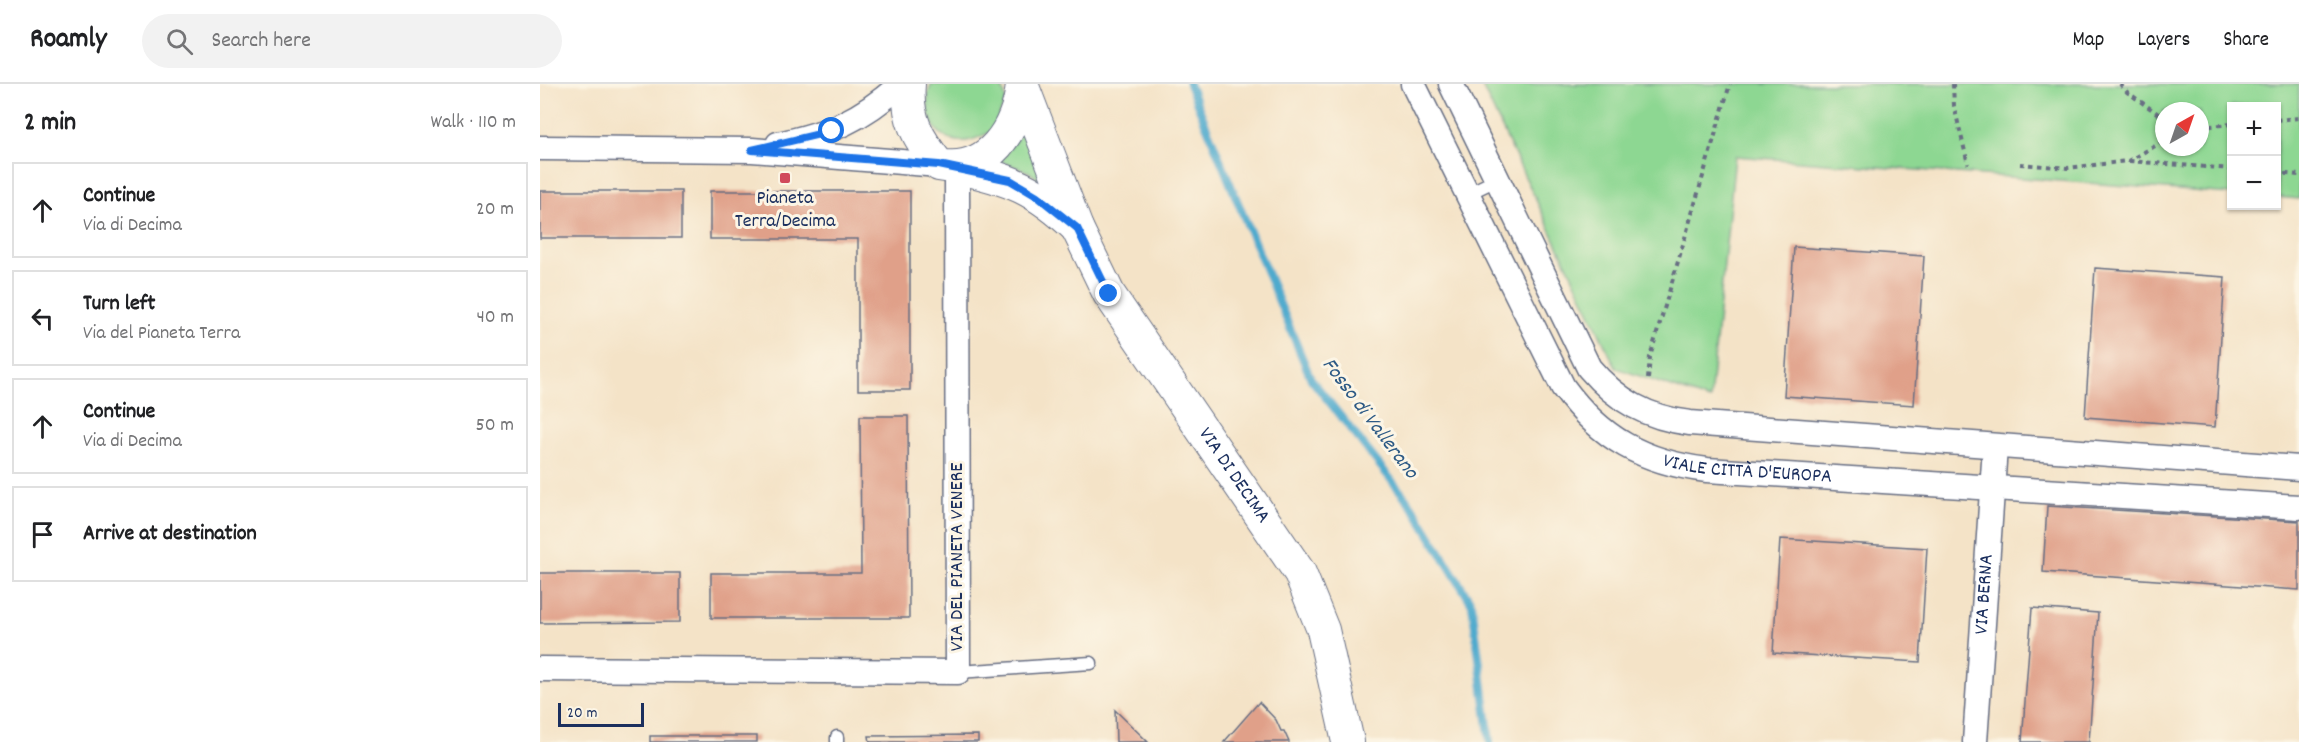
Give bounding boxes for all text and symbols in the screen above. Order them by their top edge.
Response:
search box [142,14,562,68]
text: Roamly [30,21,106,61]
icon: search [163,25,196,58]
text: Search here [211,26,311,57]
text: Map [2073,26,2104,56]
text: Layers [2137,26,2190,56]
text: Share [2223,26,2269,56]
north arrow [2155,102,2209,156]
map controls [2227,102,2281,210]
button: + [2227,102,2281,156]
text: 2 min [24,105,76,142]
text: Walk · 110 m [430,109,516,137]
route start [818,117,844,143]
button: − [2227,156,2281,210]
marker: Pianeta Terra/Decima [778,171,792,185]
text: Continue [83,181,155,212]
place label: Pianeta Terra/Decima [735,185,836,236]
icon: ahead [26,194,59,227]
text: 20 m [476,196,514,224]
text: Via di Decima [83,212,182,240]
route end [1095,280,1121,306]
text: Turn left [83,289,155,320]
icon: left [26,302,59,335]
text: 40 m [476,304,514,332]
text: Via del Pianeta Terra [83,320,240,348]
water label: Fosso di Vallerano [1313,352,1426,487]
text: Continue [83,397,155,428]
icon: ahead [26,410,59,443]
text: 50 m [476,412,514,440]
street label: VIA DI DECIMA [1191,422,1276,530]
text: Via di Decima [83,428,182,456]
street label: VIALE CITTÀ D'EUROPA [1659,448,1833,492]
street label: VIA DEL PIANETA VENERE [944,463,972,651]
icon: arrive [26,518,59,551]
text: Arrive at destination [83,519,257,550]
street label: VIA BERNA [1968,553,2002,635]
scale bar [558,700,644,728]
text: 20 m [567,702,597,725]

